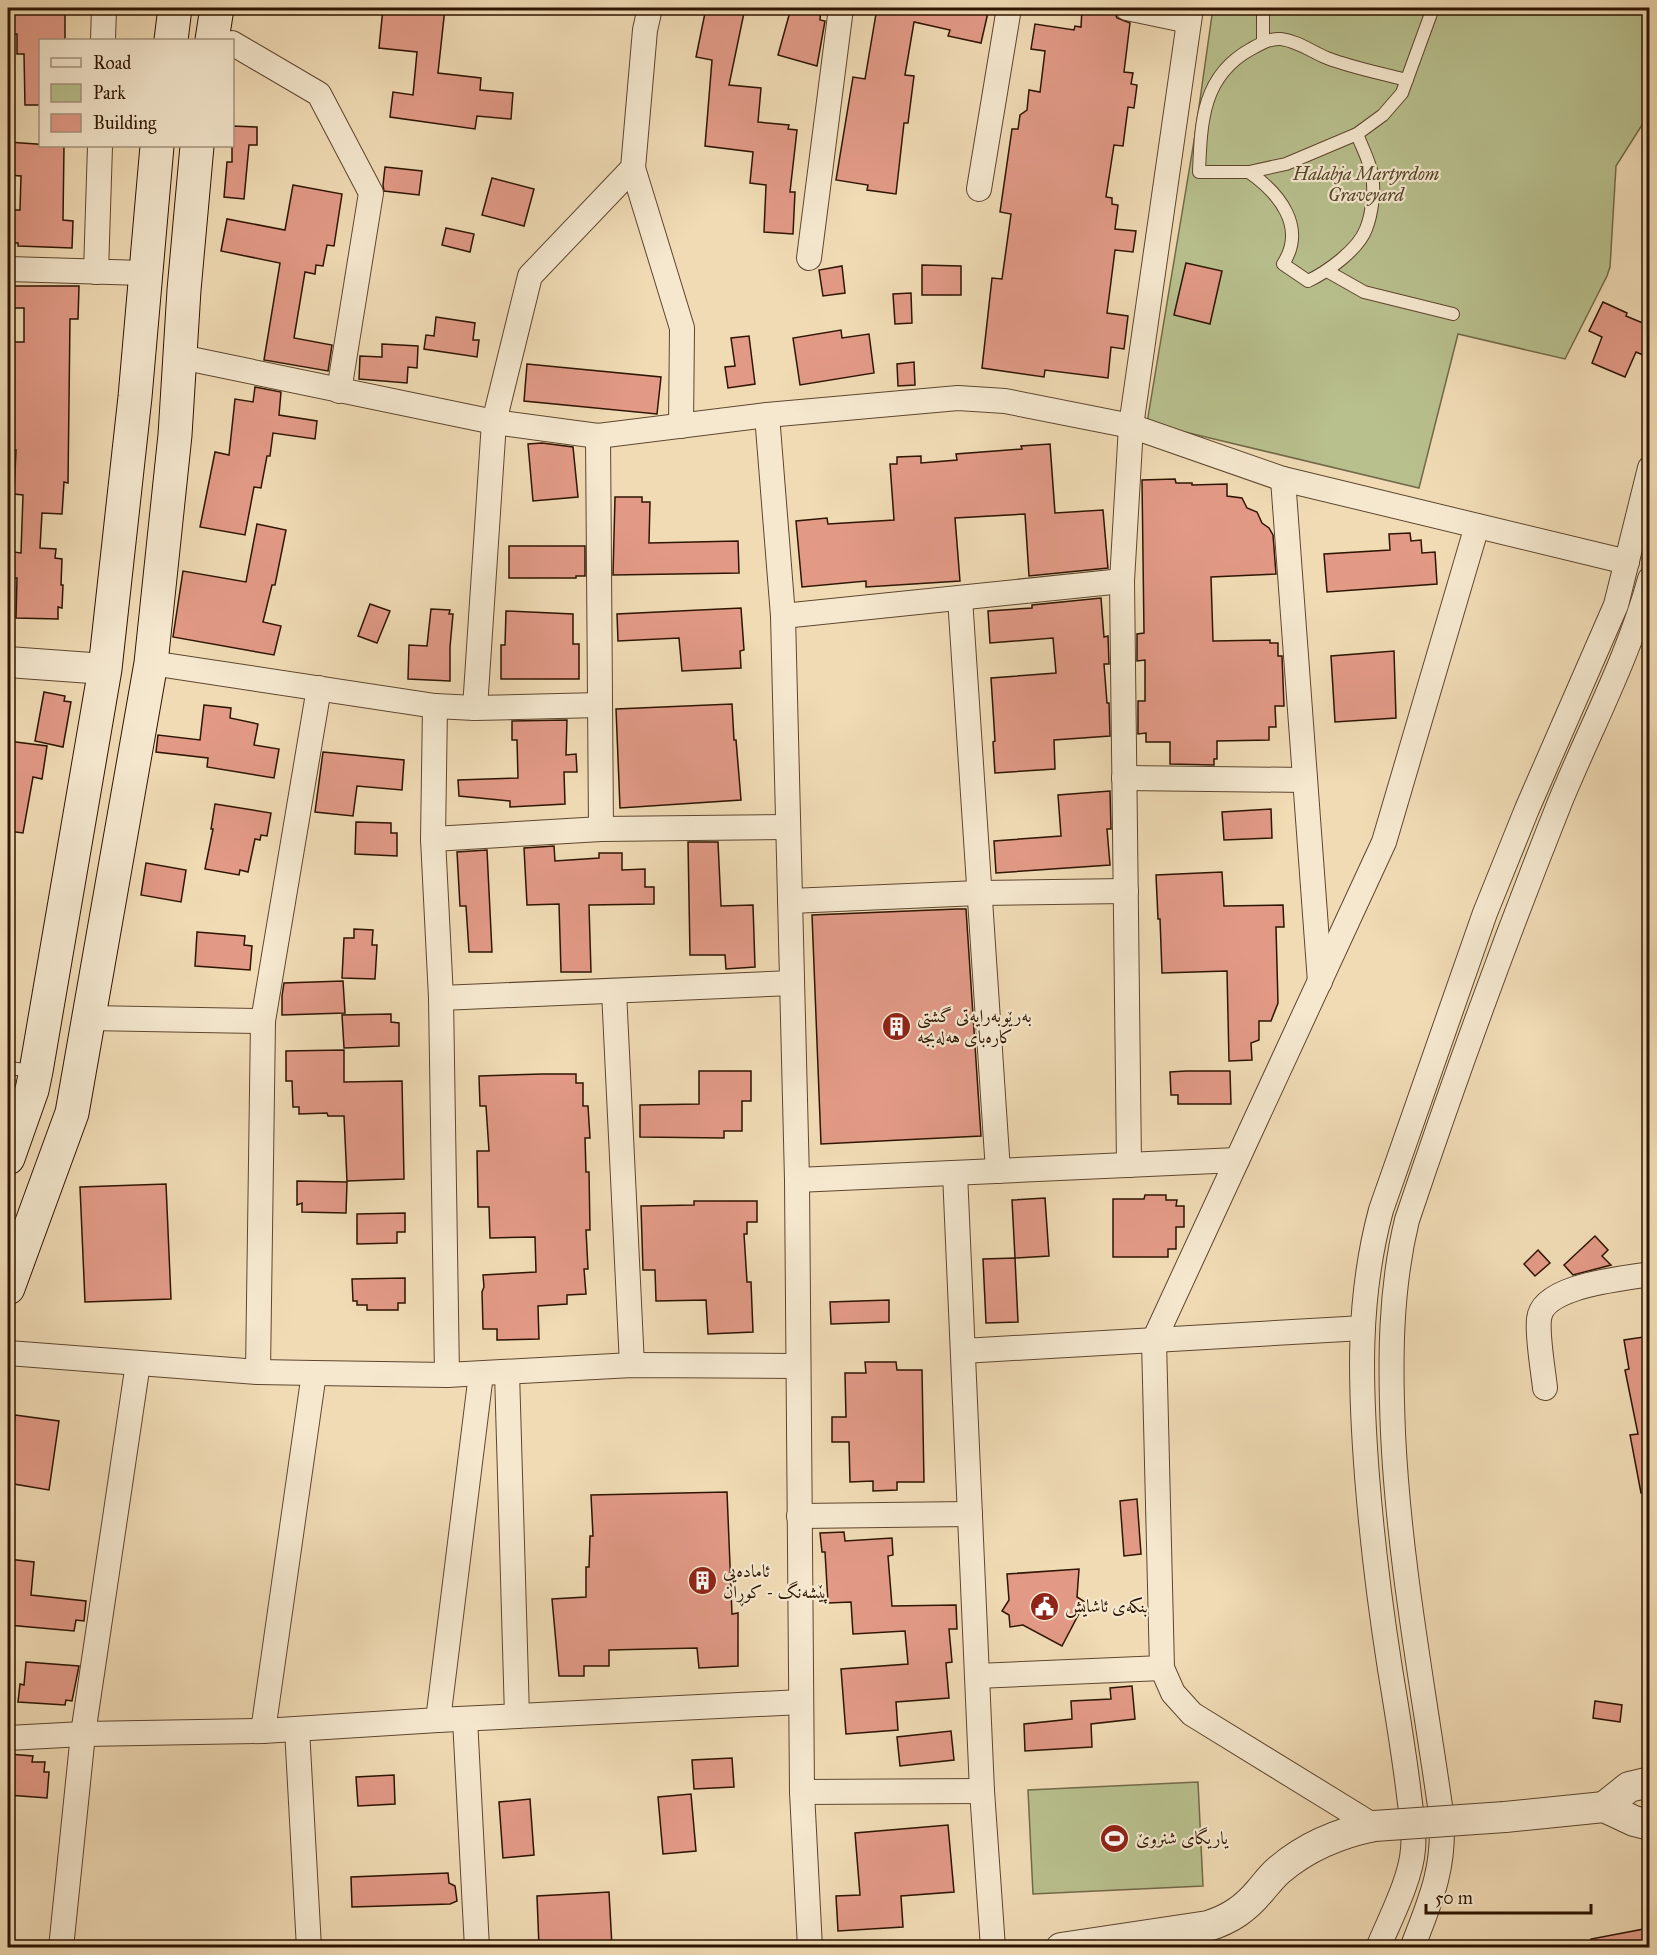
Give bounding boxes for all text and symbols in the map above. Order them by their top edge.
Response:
legend [39,39,234,147]
text: Road [93,52,131,74]
text: Park [93,82,126,104]
text: Building [93,112,157,135]
park label: Halabja Martyrdom Graveyard [1292,163,1440,206]
place label: بەرێوبەرایەتی گشتی کارەبای هەلەبجە [917,1005,1032,1048]
building icon: بەرێوبەرایەتی گشتی کارەبای هەلەبجە [880,1010,912,1042]
place label: ئامادەیی پێشەنگ - کوڕان [723,1560,828,1607]
building icon: ئامادەیی پێشەنگ - کوڕان [686,1565,718,1597]
public building icon: بنکەی ئاشایش [1028,1590,1060,1622]
place label: بنکەی ئاشایش [1065,1595,1148,1618]
sports icon: یاریگای شنروێ [1099,1822,1131,1854]
place label: یاریگای شنروێ [1136,1826,1229,1849]
scale bar [1426,1877,1591,1915]
text: 50 m [1435,1887,1473,1909]

